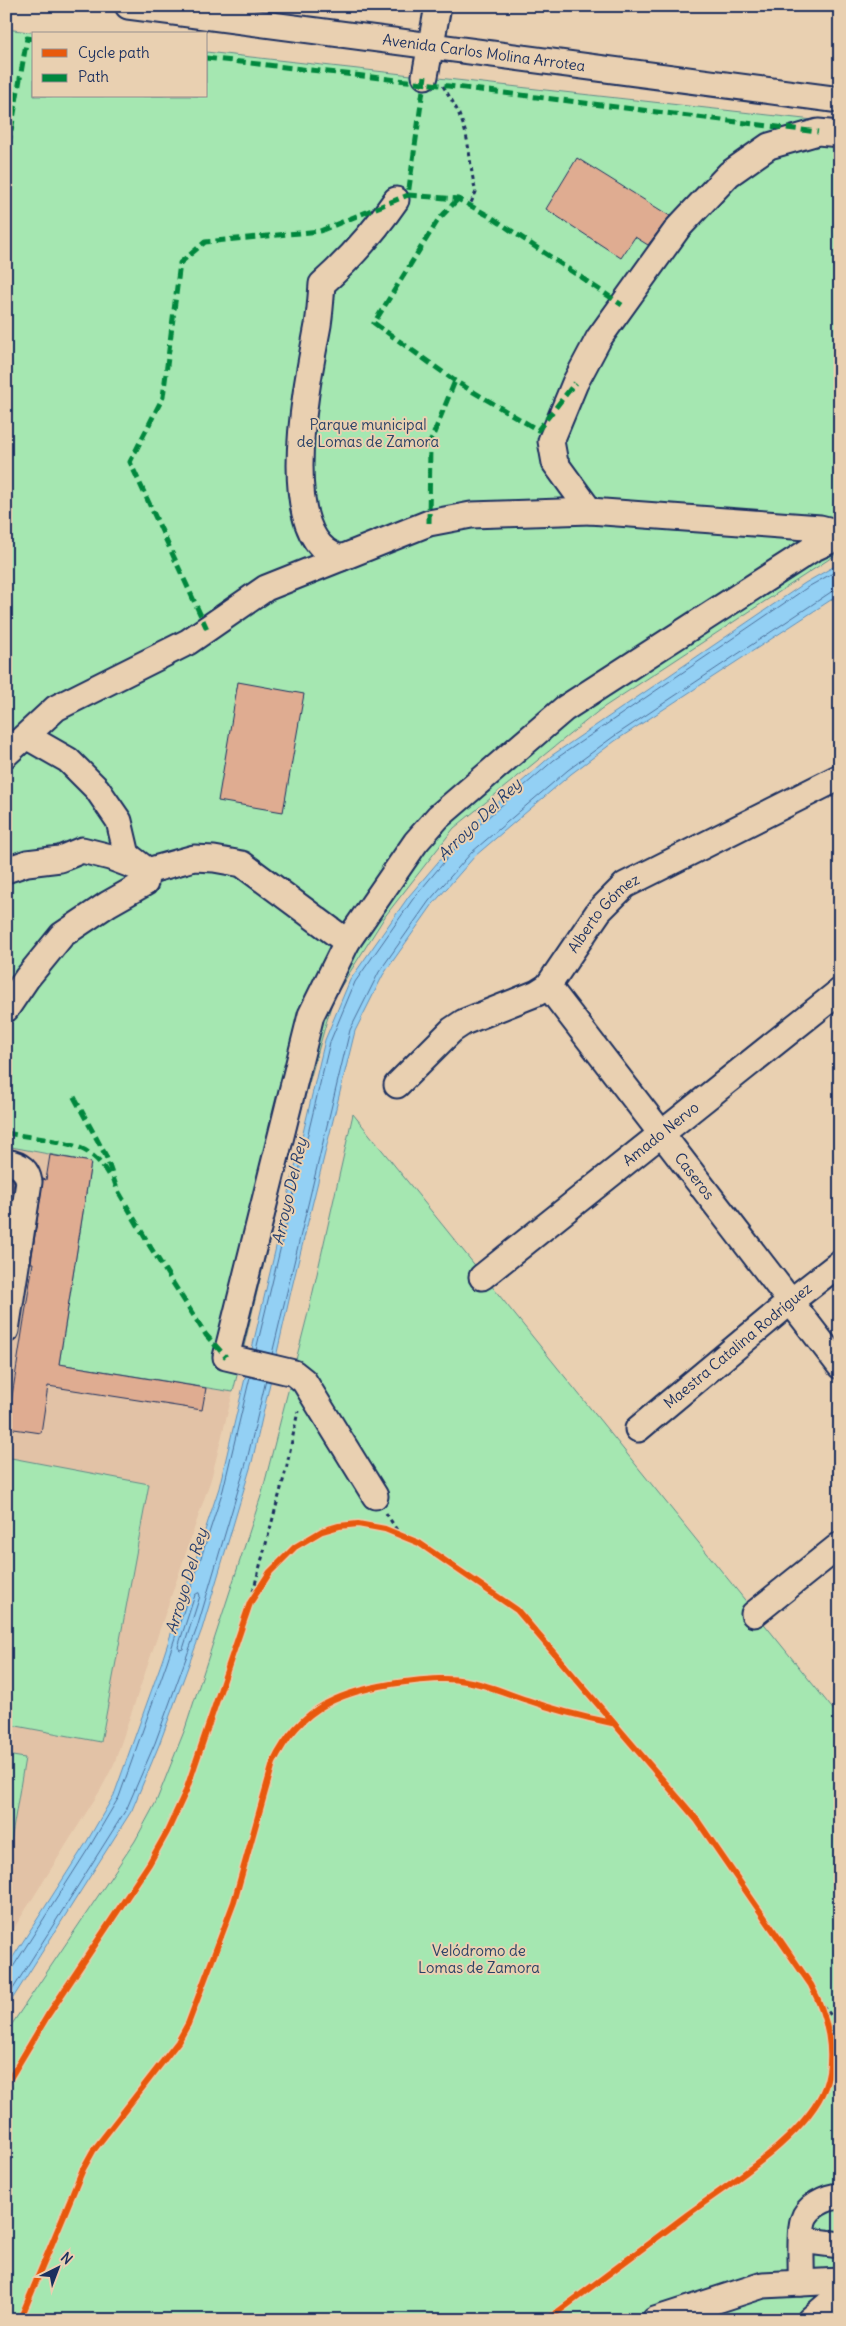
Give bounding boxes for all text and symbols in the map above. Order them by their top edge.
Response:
street label: Avenida Carlos Molina Arrotea [381,30,587,75]
legend [32,32,208,98]
text: Cycle path [78,43,150,62]
text: Path [78,67,109,86]
park label: Parque municipal de Lomas de Zamora [297,415,440,451]
water label: Arroyo Del Rey [433,773,527,864]
street label: Alberto Gómez [563,869,642,956]
street label: Amado Nervo [619,1097,703,1170]
water label: Arroyo Del Rey [267,1134,311,1246]
street label: Caseros [670,1149,719,1204]
street label: Maestra Catalina Rodríguez [660,1279,815,1412]
water label: Arroyo Del Rey [161,1524,212,1636]
park label: Velódromo de Lomas de Zamora [418,1941,540,1977]
north arrow [32,2244,82,2294]
text: N [57,2248,76,2268]

